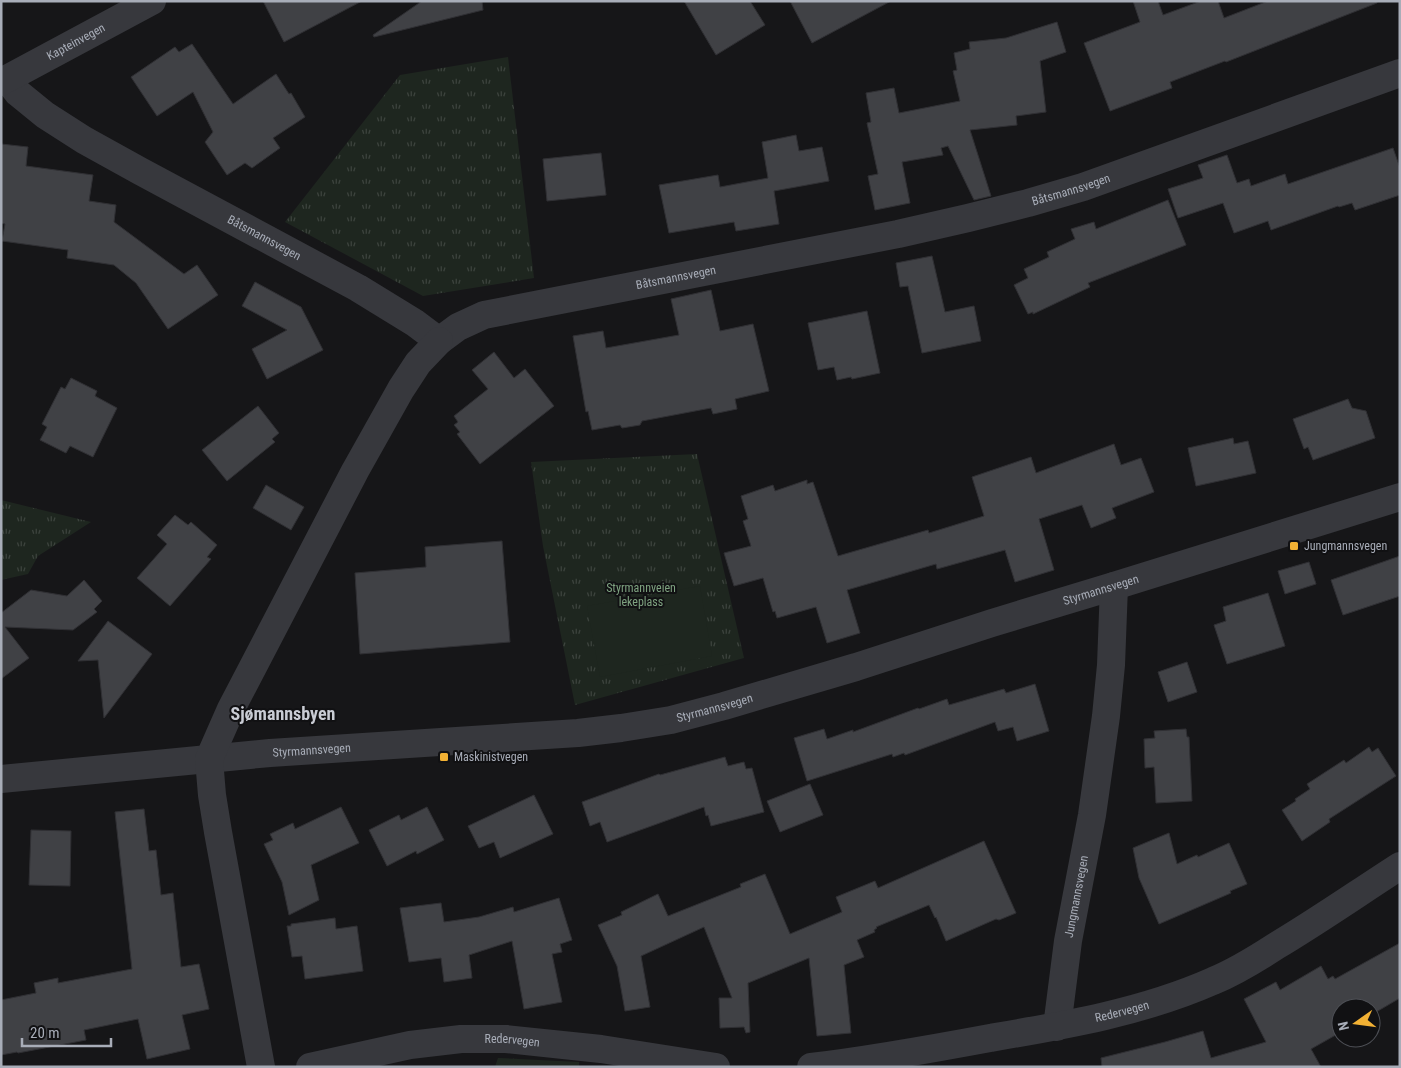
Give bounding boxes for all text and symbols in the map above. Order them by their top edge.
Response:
street label: Kapteinvegen [44,20,108,63]
street label: Båtsmannsvegen [1030,171,1112,209]
street label: Båtsmannsvegen [225,212,304,263]
street label: Båtsmannsvegen [635,263,717,292]
place label: Jungmannsvegen [1304,539,1387,553]
marker: Jungmannsvegen [1288,540,1300,552]
street label: Styrmannsvegen [1061,572,1141,608]
park label: Styrmannveien lekeplass [606,581,676,609]
street label: Styrmannsvegen [675,691,755,725]
district label: Sjømannsbyen [231,703,335,724]
street label: Styrmannsvegen [272,741,351,760]
place label: Maskinistvegen [454,750,528,764]
marker: Maskinistvegen [438,751,450,763]
street label: Jungmannsvegen [1062,854,1091,939]
street label: Redervegen [1094,998,1151,1025]
north arrow [1331,998,1381,1048]
scale bar [22,1016,111,1048]
text: N [1335,1020,1352,1032]
text: 20 m [30,1024,60,1042]
street label: Redervegen [485,1032,541,1050]

